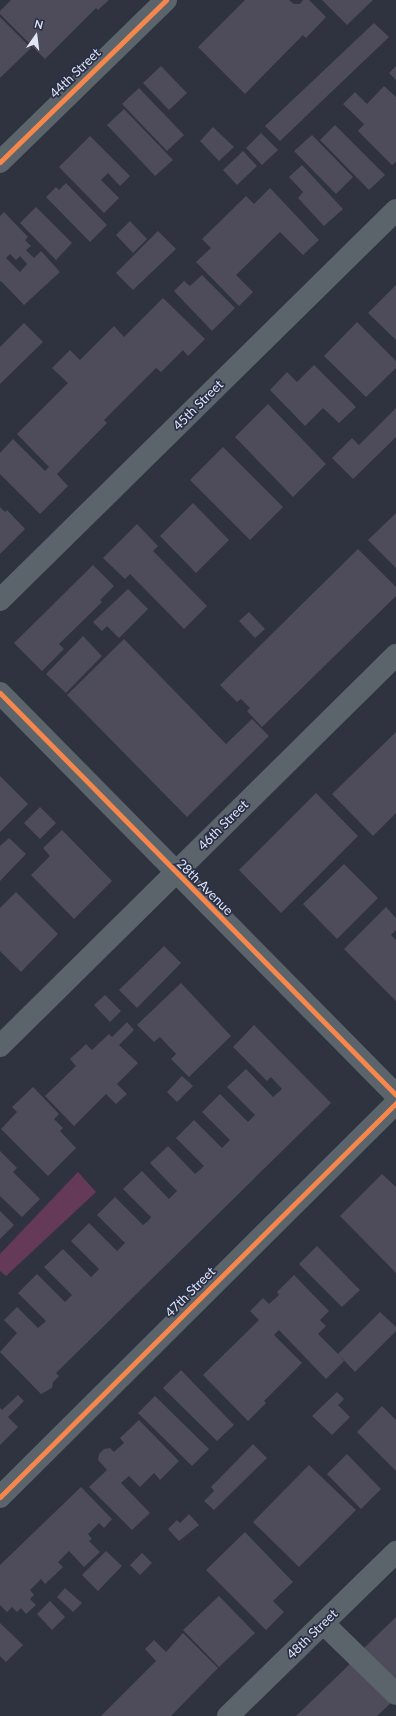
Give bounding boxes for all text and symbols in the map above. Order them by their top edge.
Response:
north arrow [16,16,56,56]
text: N [33,17,45,31]
street label: 44th Street [46,45,104,101]
street label: 45th Street [170,377,226,433]
street label: 46th Street [195,797,251,853]
street label: 28th Avenue [174,856,236,918]
street label: 47th Street [162,1264,218,1320]
street label: 48th Street [283,1606,341,1662]

